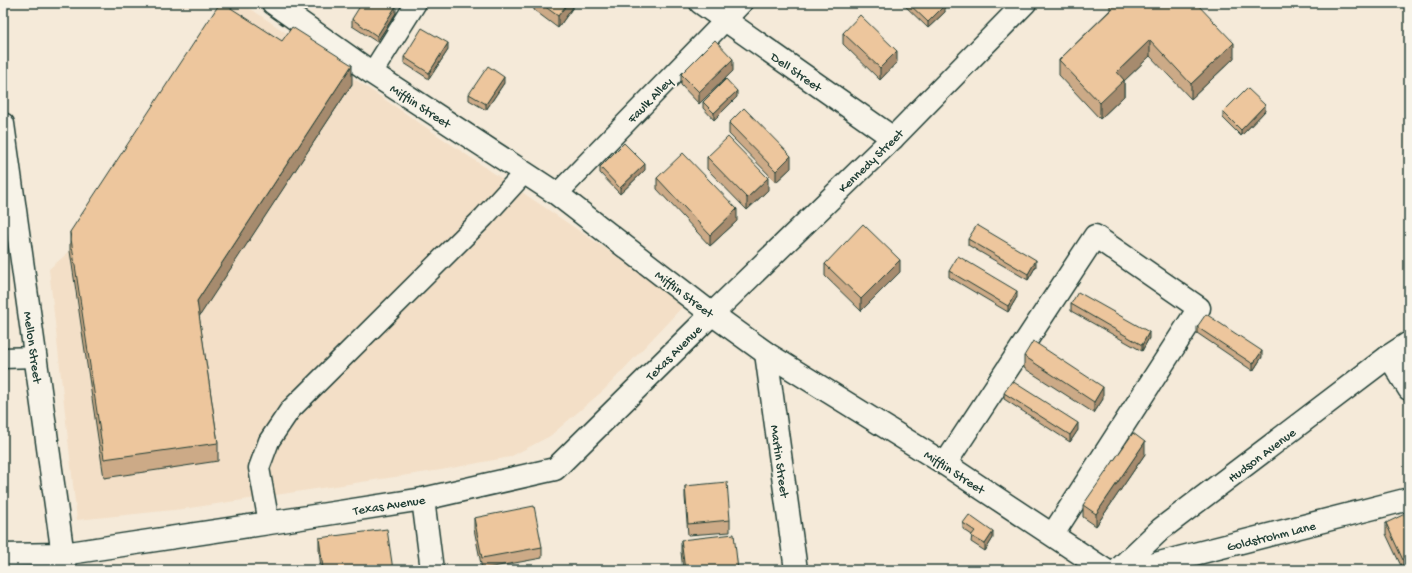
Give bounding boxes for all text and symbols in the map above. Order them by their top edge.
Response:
street label: Dell Street [766,50,825,97]
street label: Faulk Alley [624,74,677,128]
street label: Mifflin Street [386,82,454,133]
street label: Kennedy Street [836,126,909,197]
street label: Mifflin Street [651,268,717,323]
street label: Mellon Street [19,311,44,386]
street label: Texas Avenue [643,323,706,385]
street label: Martin Street [766,424,791,500]
street label: Hudson Avenue [1226,425,1300,486]
street label: Mifflin Street [920,448,988,499]
street label: Texas Avenue [351,493,427,520]
street label: Goldstrohm Lane [1226,519,1318,556]

